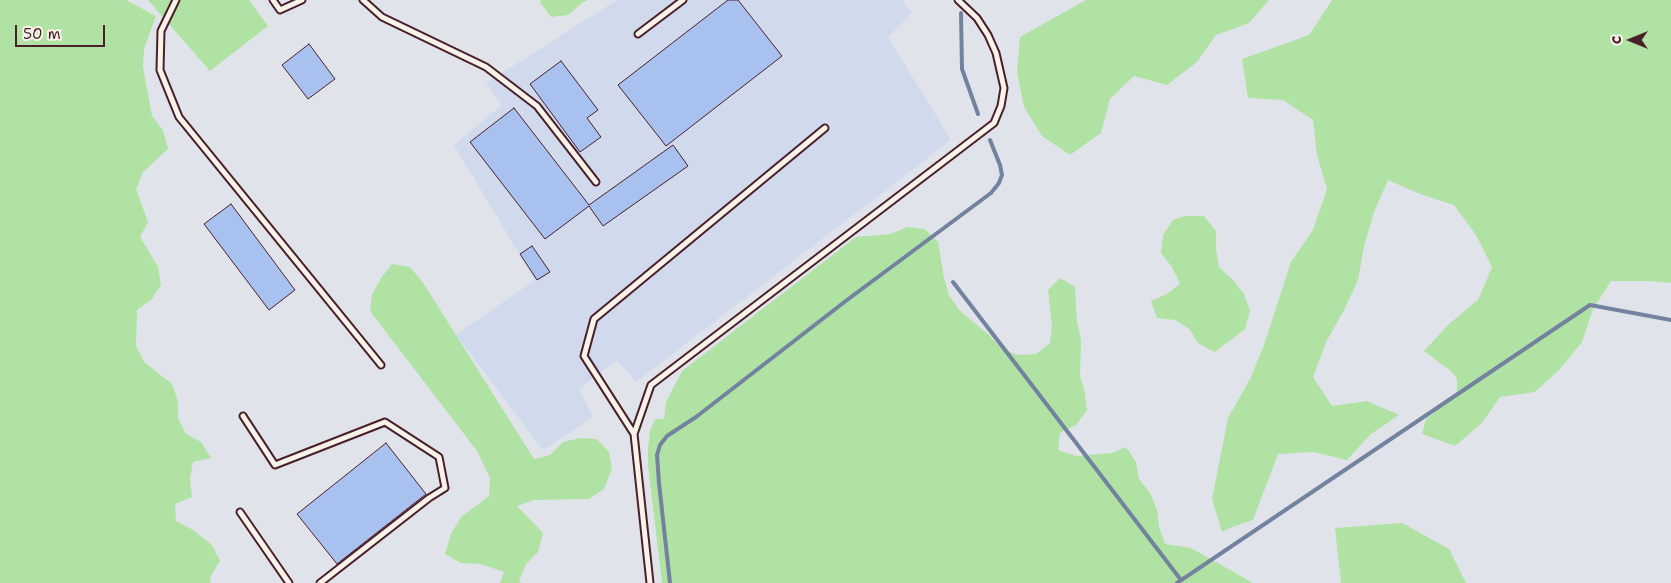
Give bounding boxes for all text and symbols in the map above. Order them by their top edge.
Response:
scale bar [18,15,108,47]
north arrow [1606,15,1656,65]
text: 50 m [23,24,61,44]
text: С [1607,36,1625,44]

